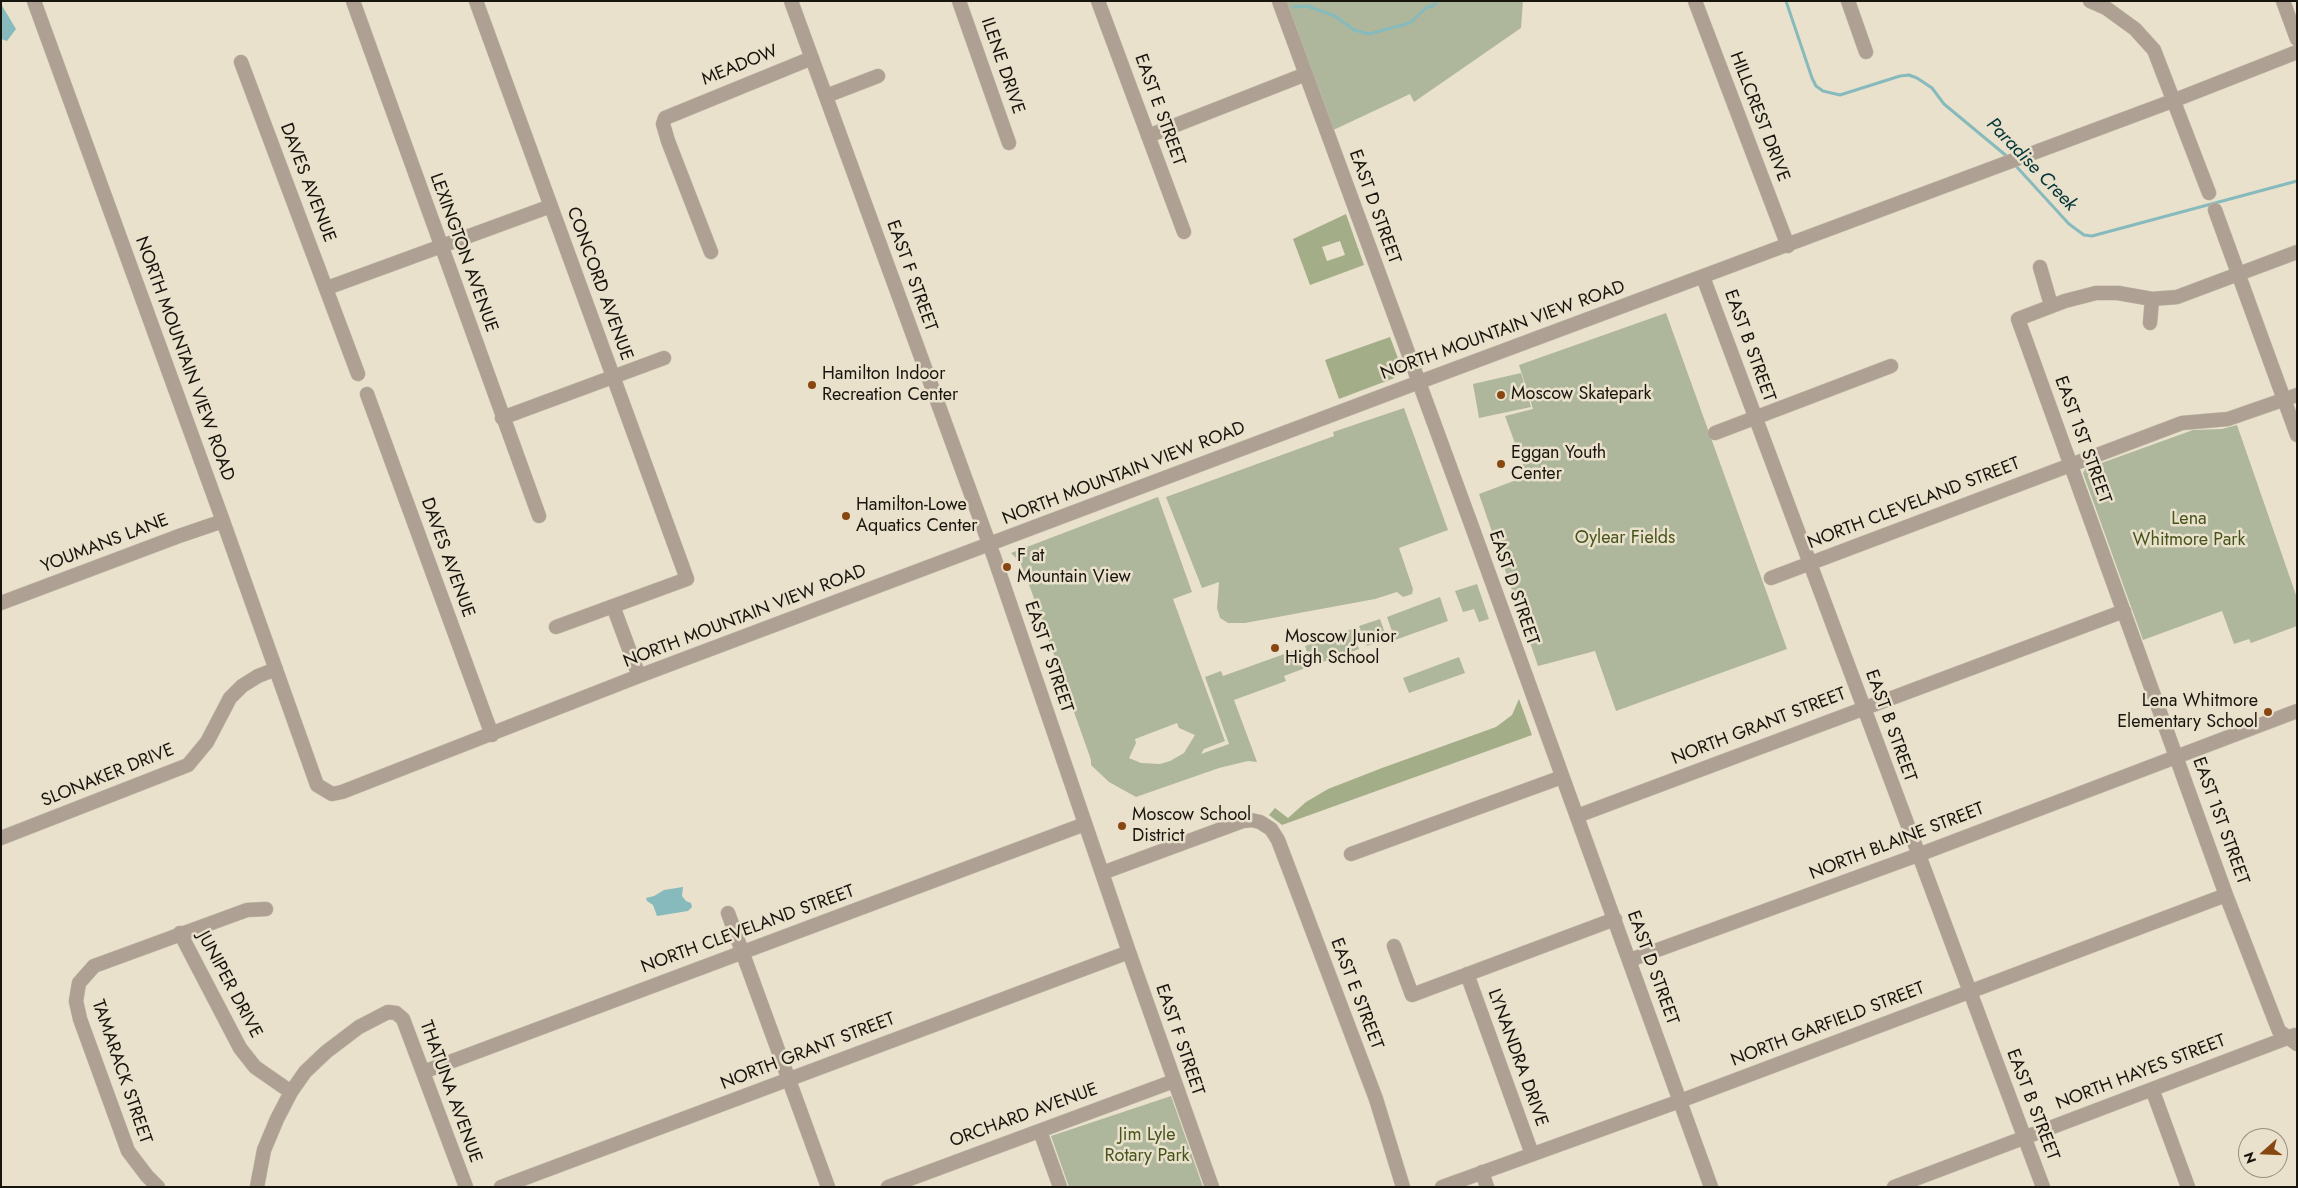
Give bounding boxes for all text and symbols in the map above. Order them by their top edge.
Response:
street label: ILENE DRIVE [975,15,1029,117]
street label: MEADOW [699,41,781,91]
street label: HILLCREST DRIVE [1724,49,1794,185]
street label: EAST E STREET [1129,51,1189,169]
water label: Paradise Creek [1981,114,2081,216]
street label: DAVES AVENUE [274,120,340,246]
street label: EAST D STREET [1343,147,1405,267]
street label: LEXINGTON AVENUE [424,170,502,336]
street label: CONCORD AVENUE [561,204,637,364]
street label: EAST F STREET [881,218,941,334]
street label: NORTH MOUNTAIN VIEW ROAD [130,234,238,484]
street label: NORTH MOUNTAIN VIEW ROAD [1378,277,1628,385]
street label: EAST B STREET [1719,287,1779,405]
place label: Hamilton Indoor Recreation Center [822,364,958,406]
street label: EAST 1ST STREET [2049,374,2115,506]
marker: Hamilton Indoor Recreation Center [806,379,818,391]
place label: Moscow Skatepark [1511,384,1652,406]
marker: Moscow Skatepark [1495,389,1507,401]
street label: NORTH MOUNTAIN VIEW ROAD [1000,418,1248,530]
place label: Eggan Youth Center [1511,443,1606,486]
street label: NORTH CLEVELAND STREET [1805,453,2023,555]
marker: Eggan Youth Center [1495,458,1507,470]
street label: DAVES AVENUE [415,495,479,621]
place label: Hamilton-Lowe Aquatics Center [856,495,977,538]
park label: Lena Whitmore Park [2133,509,2245,552]
street label: YOUMANS LANE [38,510,172,578]
marker: Hamilton-Lowe Aquatics Center [840,510,852,522]
street label: EAST D STREET [1483,528,1543,648]
park label: Oylear Fields [1575,528,1675,550]
place label: F at Mountain View [1017,546,1131,588]
street label: NORTH MOUNTAIN VIEW ROAD [621,561,869,673]
marker: F at Mountain View [1001,561,1013,573]
street label: EAST F STREET [1019,599,1077,715]
place label: Moscow Junior High School [1285,627,1396,670]
marker: Moscow Junior High School [1269,642,1281,654]
street label: EAST B STREET [1860,667,1920,785]
street label: NORTH GRANT STREET [1669,684,1849,770]
place label: Lena Whitmore Elementary School [2117,691,2258,734]
marker: Lena Whitmore Elementary School [2262,706,2274,718]
street label: SLONAKER DRIVE [38,739,178,813]
street label: EAST 1ST STREET [2187,755,2253,887]
street label: NORTH BLAINE STREET [1806,799,1988,885]
place label: Moscow School District [1132,805,1251,848]
marker: Moscow School District [1116,820,1128,832]
street label: NORTH CLEVELAND STREET [638,881,858,979]
street label: EAST D STREET [1621,908,1683,1028]
street label: JUNIPER DRIVE [192,928,266,1042]
street label: EAST E STREET [1325,935,1387,1053]
street label: NORTH GARFIELD STREET [1728,978,1928,1072]
street label: EAST F STREET [1150,982,1208,1098]
street label: LYNANDRA DRIVE [1482,986,1552,1130]
street label: TAMARACK STREET [86,997,156,1147]
street label: NORTH GRANT STREET [718,1009,898,1095]
street label: THATUNA AVENUE [414,1018,486,1166]
street label: NORTH HAYES STREET [2053,1031,2229,1115]
street label: EAST B STREET [2001,1046,2063,1164]
street label: ORCHARD AVENUE [947,1079,1101,1153]
park label: Jim Lyle Rotary Park [1105,1125,1189,1168]
north arrow [2238,1128,2288,1178]
text: N [2239,1149,2261,1166]

